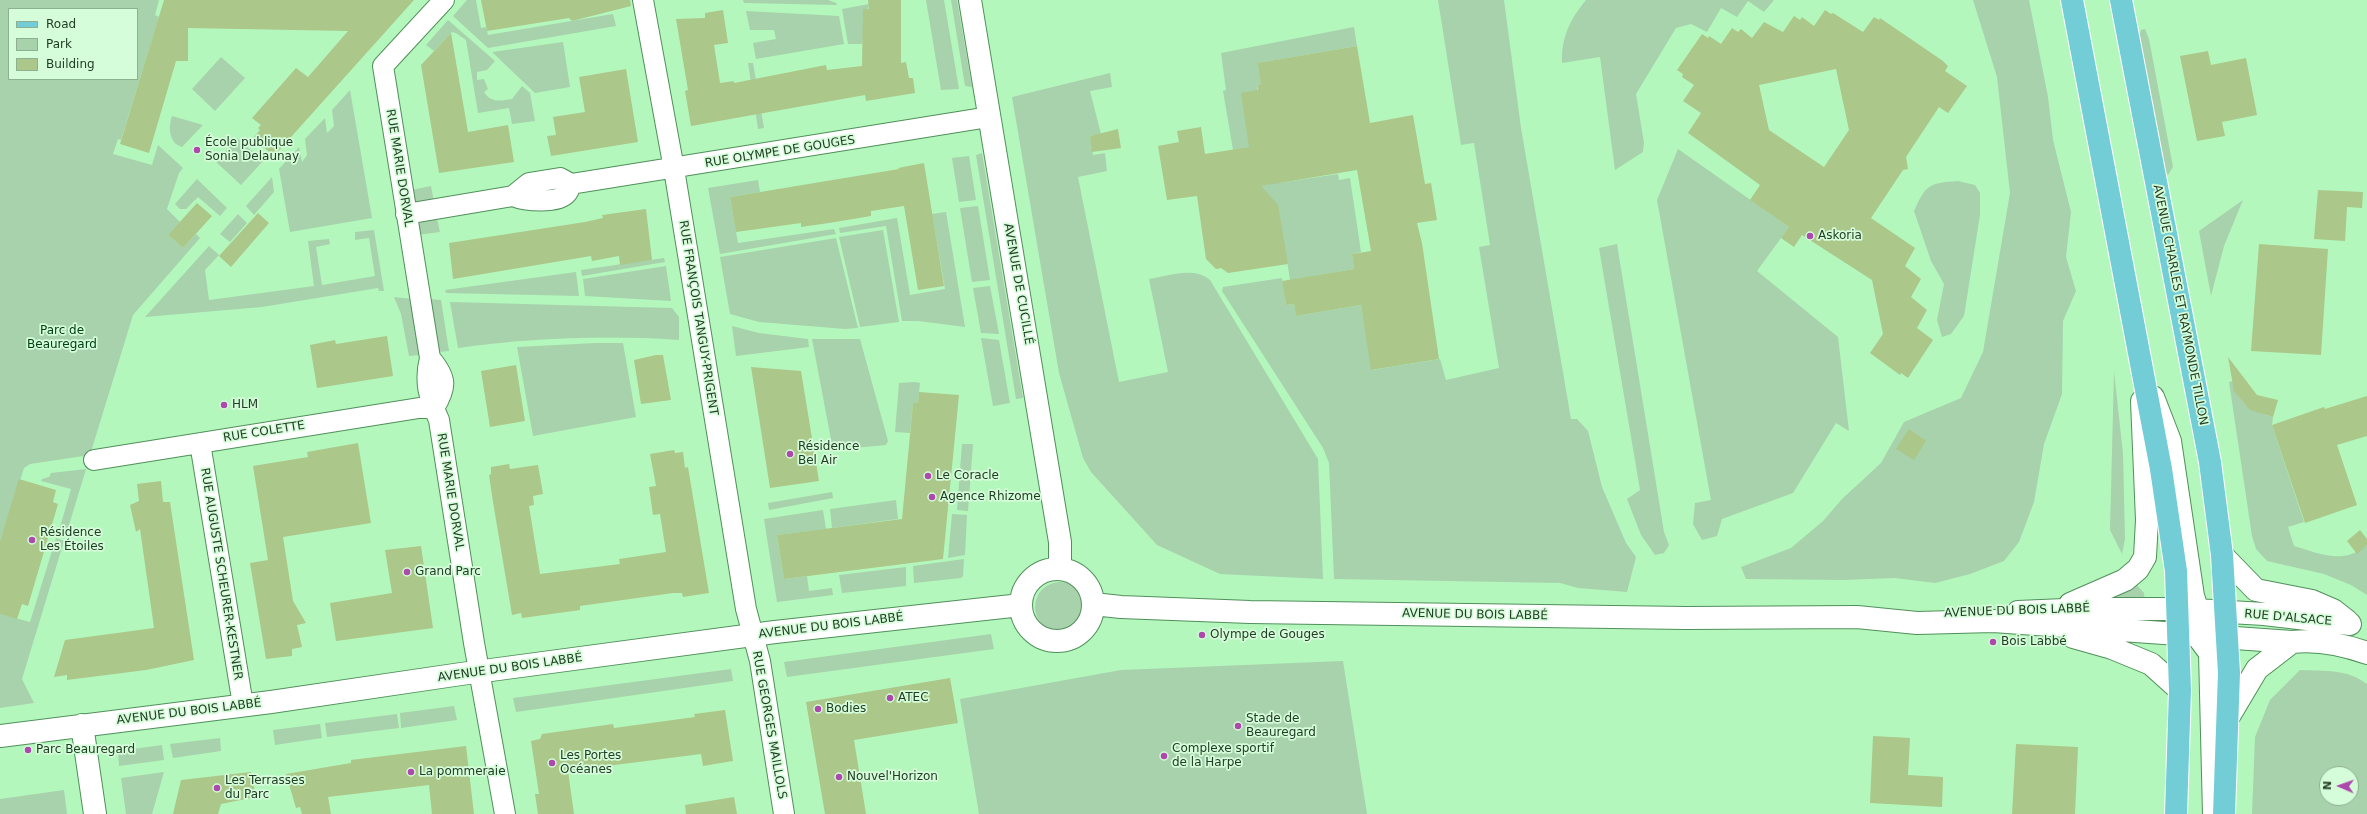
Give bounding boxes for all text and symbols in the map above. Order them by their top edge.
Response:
legend [8,8,138,80]
text: Road [46,17,76,31]
text: Park [46,37,72,51]
text: Building [46,57,95,71]
street label: RUE MARIE DORVAL [383,108,415,228]
street label: RUE OLYMPE DE GOUGES [704,133,856,171]
place label: École publique Sonia Delaunay [205,136,299,164]
marker: École publique Sonia Delaunay [192,145,202,155]
street label: AVENUE CHARLES ET RAYMONDE TILLON [2150,183,2210,427]
street label: RUE FRANÇOIS TANGUY-PRIGENT [675,219,721,417]
street label: AVENUE DE CUCILLÉ [1000,222,1036,346]
place label: Askoria [1818,229,1862,243]
marker: Askoria [1805,231,1815,241]
park label: Parc de Beauregard [27,324,97,352]
place label: HLM [232,398,258,412]
marker: HLM [219,400,229,410]
street label: RUE COLETTE [222,418,306,446]
street label: RUE MARIE DORVAL [434,432,466,552]
place label: Résidence Bel Air [798,440,859,468]
marker: Résidence Bel Air [785,449,795,459]
street label: RUE AUGUSTE SCHEURER-KESTNER [197,467,245,681]
place label: Le Coracle [936,469,999,483]
marker: Le Coracle [923,471,933,481]
place label: Agence Rhizome [940,490,1041,504]
marker: Agence Rhizome [927,492,937,502]
place label: Résidence Les Étoiles [40,526,104,554]
marker: Résidence Les Étoiles [27,535,37,545]
place label: Grand Parc [415,565,481,579]
marker: Grand Parc [402,567,412,577]
street label: AVENUE DU BOIS LABBÉ [1944,601,2090,621]
street label: AVENUE DU BOIS LABBÉ [1402,607,1548,623]
street label: RUE D'ALSACE [2244,607,2332,629]
street label: AVENUE DU BOIS LABBÉ [758,610,904,642]
place label: Olympe de Gouges [1210,628,1325,642]
marker: Olympe de Gouges [1197,630,1207,640]
place label: Bois Labbé [2001,635,2067,649]
marker: Bois Labbé [1988,637,1998,647]
street label: RUE GEORGES MAILLOLS [749,650,789,800]
street label: AVENUE DU BOIS LABBÉ [437,651,583,685]
place label: ATEC [898,691,929,705]
marker: ATEC [885,693,895,703]
street label: AVENUE DU BOIS LABBÉ [116,696,262,728]
place label: Bodies [826,702,866,716]
marker: Bodies [813,704,823,714]
place label: Stade de Beauregard [1246,712,1316,740]
marker: Stade de Beauregard [1233,721,1243,731]
place label: Complexe sportif de la Harpe [1172,742,1274,770]
place label: Parc Beauregard [36,743,135,757]
marker: Parc Beauregard [23,745,33,755]
place label: Les Portes Océanes [560,749,621,777]
marker: Complexe sportif de la Harpe [1159,751,1169,761]
marker: Les Portes Océanes [547,758,557,768]
place label: La pommeraie [419,765,506,779]
north arrow [2319,766,2359,806]
marker: La pommeraie [406,767,416,777]
place label: Nouvel'Horizon [847,770,938,784]
marker: Nouvel'Horizon [834,772,844,782]
place label: Les Terrasses du Parc [225,774,305,802]
text: N [2321,781,2334,790]
marker: Les Terrasses du Parc [212,783,222,793]

